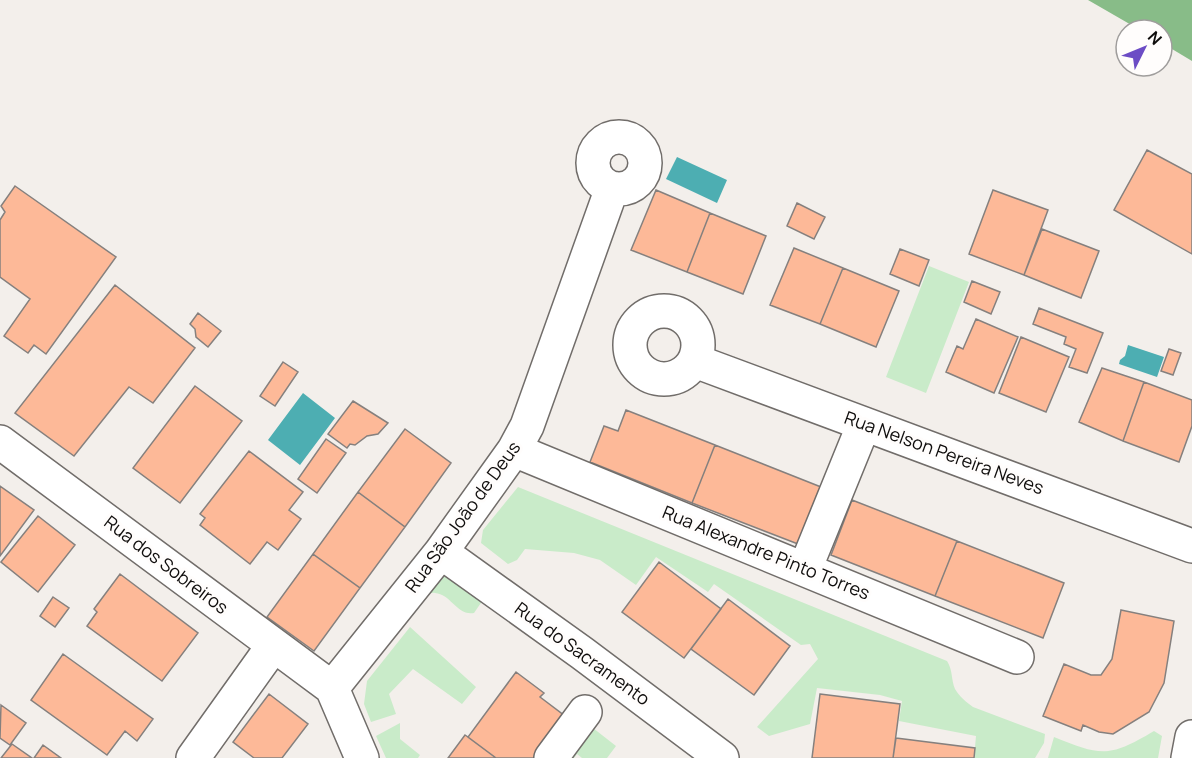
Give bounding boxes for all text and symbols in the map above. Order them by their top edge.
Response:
north arrow [1114,18,1174,78]
text: N [1143,26,1167,49]
street label: Rua Nelson Pereira Neves [841,405,1047,499]
street label: Rua São João de Deus [399,436,525,597]
street label: Rua Alexandre Pinto Torres [659,499,874,605]
street label: Rua dos Sobreiros [100,510,234,619]
street label: Rua do Sacramento [510,596,655,710]

